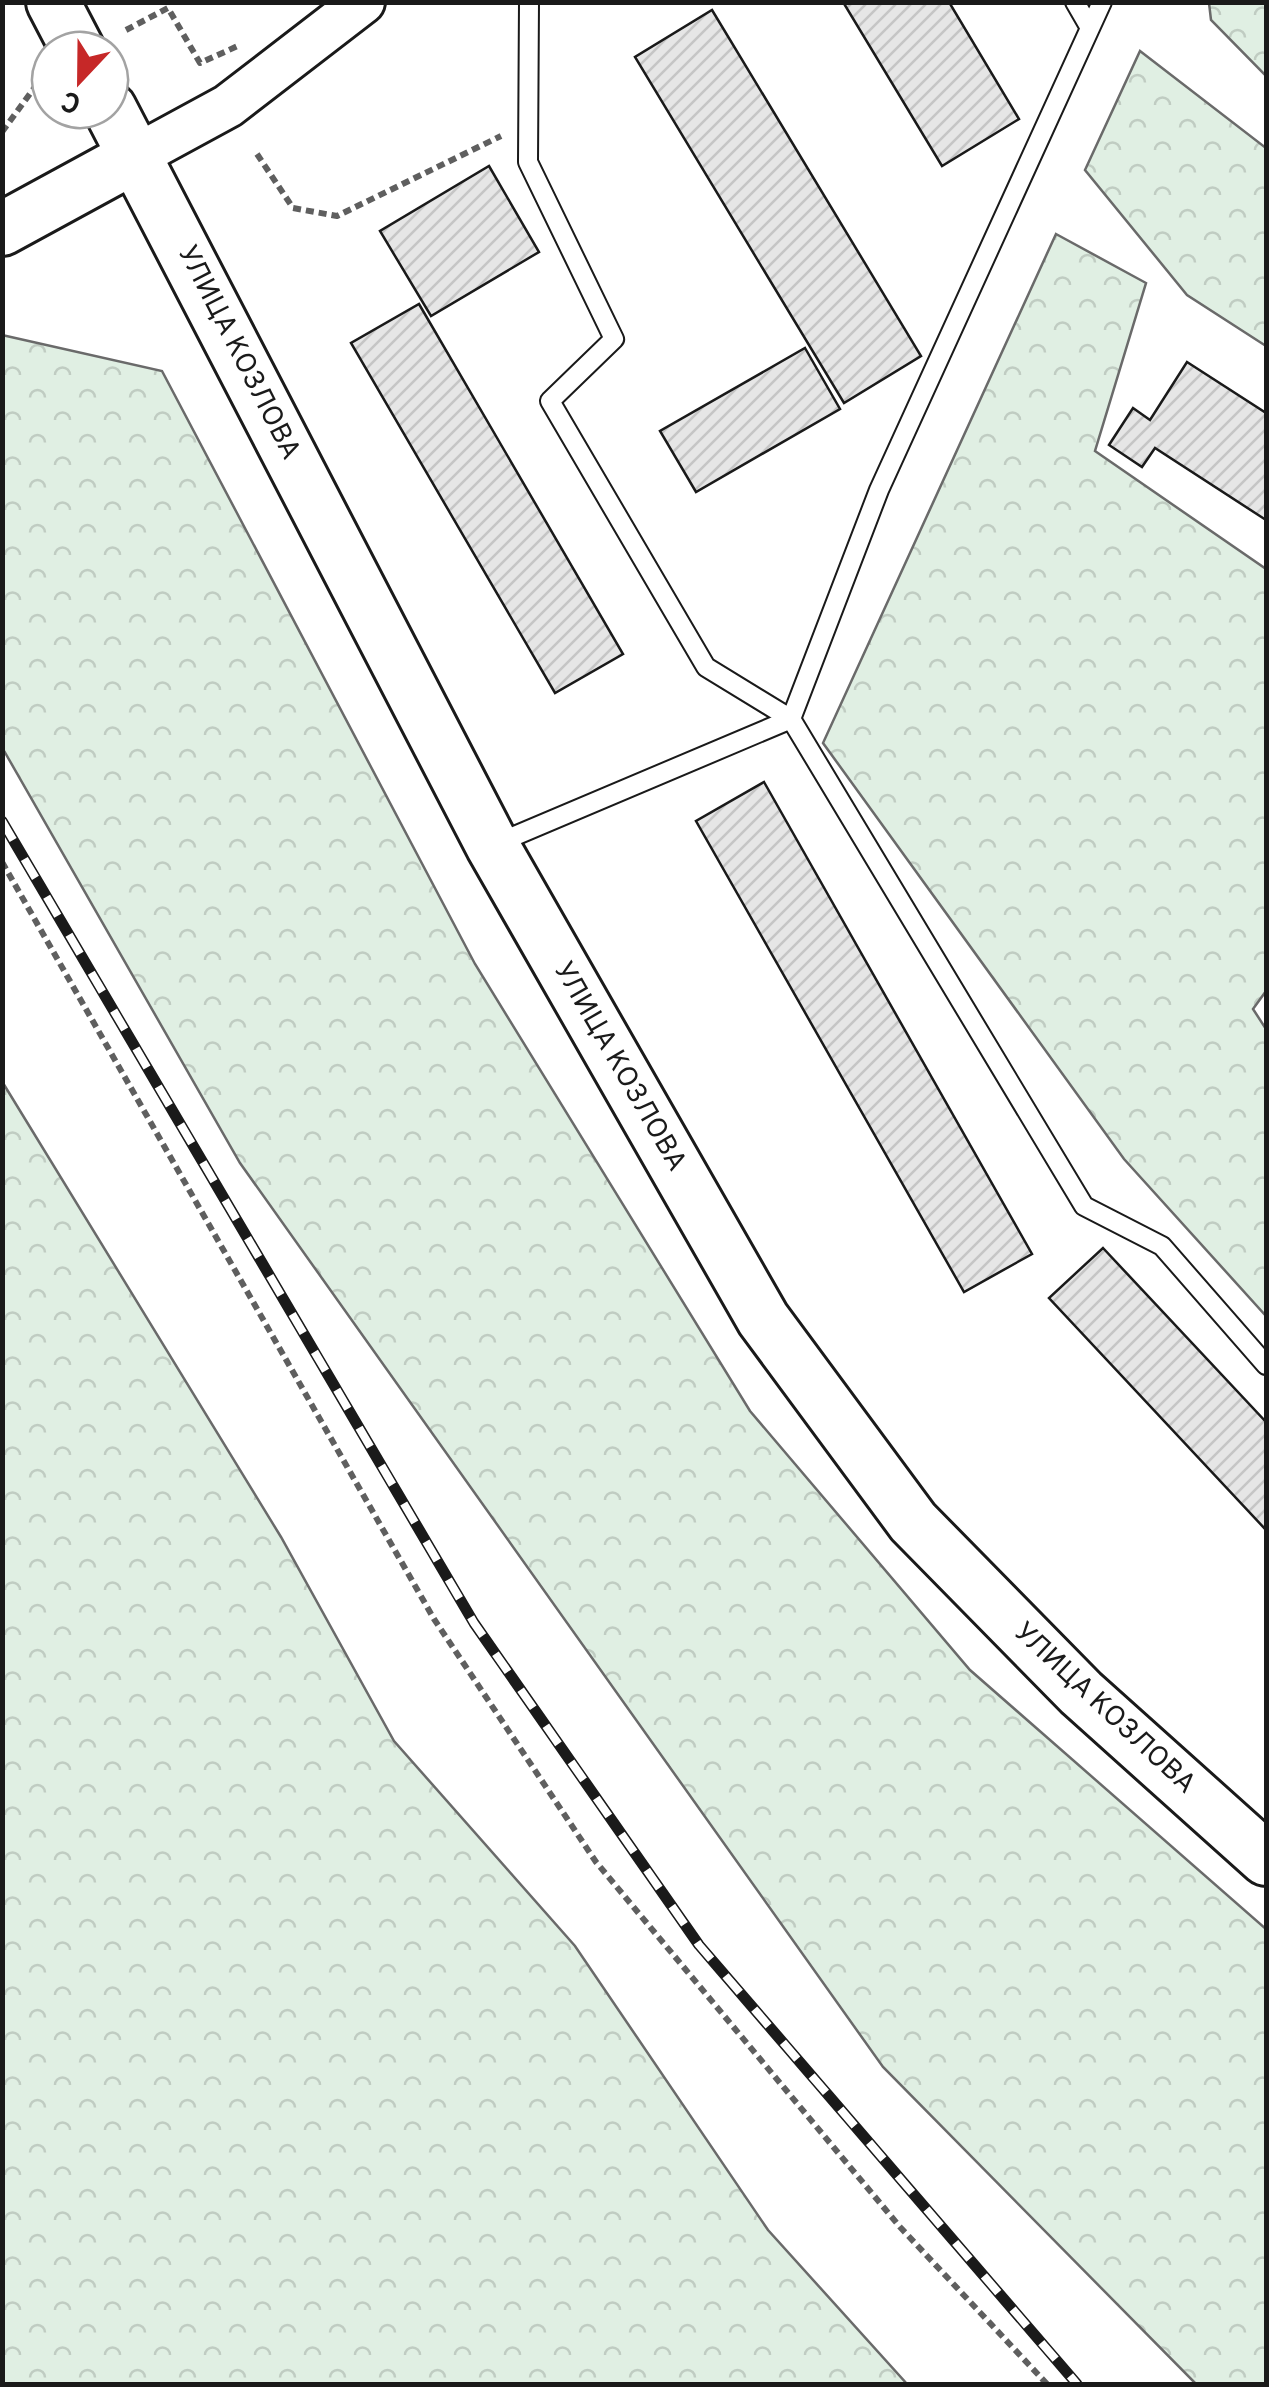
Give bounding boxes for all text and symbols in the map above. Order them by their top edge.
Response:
north arrow [30,30,130,130]
text: С [57,80,87,120]
street label: УЛИЦА КОЗЛОВА [168,240,308,466]
street label: УЛИЦА КОЗЛОВА [544,956,694,1178]
street label: УЛИЦА КОЗЛОВА [1005,1615,1203,1803]

